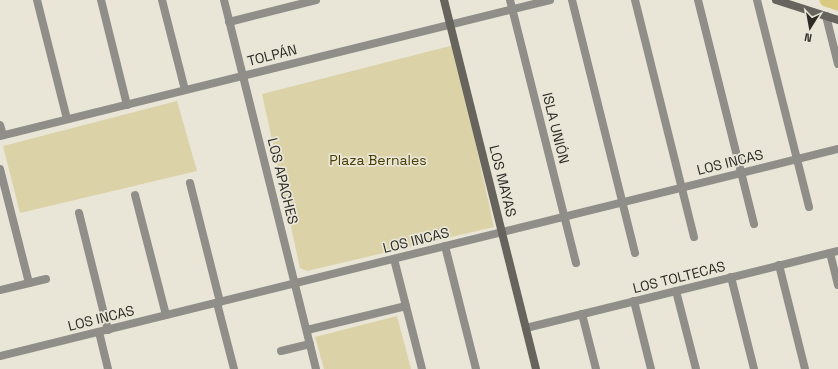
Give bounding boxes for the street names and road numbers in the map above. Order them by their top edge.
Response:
street label: TOLPÁN [245,40,299,70]
street label: ISLA UNIÓN [538,91,574,165]
street label: LOS APACHES [264,136,302,226]
street label: LOS MAYAS [485,143,521,219]
street label: LOS INCAS [695,145,765,179]
street label: LOS INCAS [381,223,451,257]
street label: LOS TOLTECAS [631,257,727,297]
street label: LOS INCAS [66,301,136,335]

